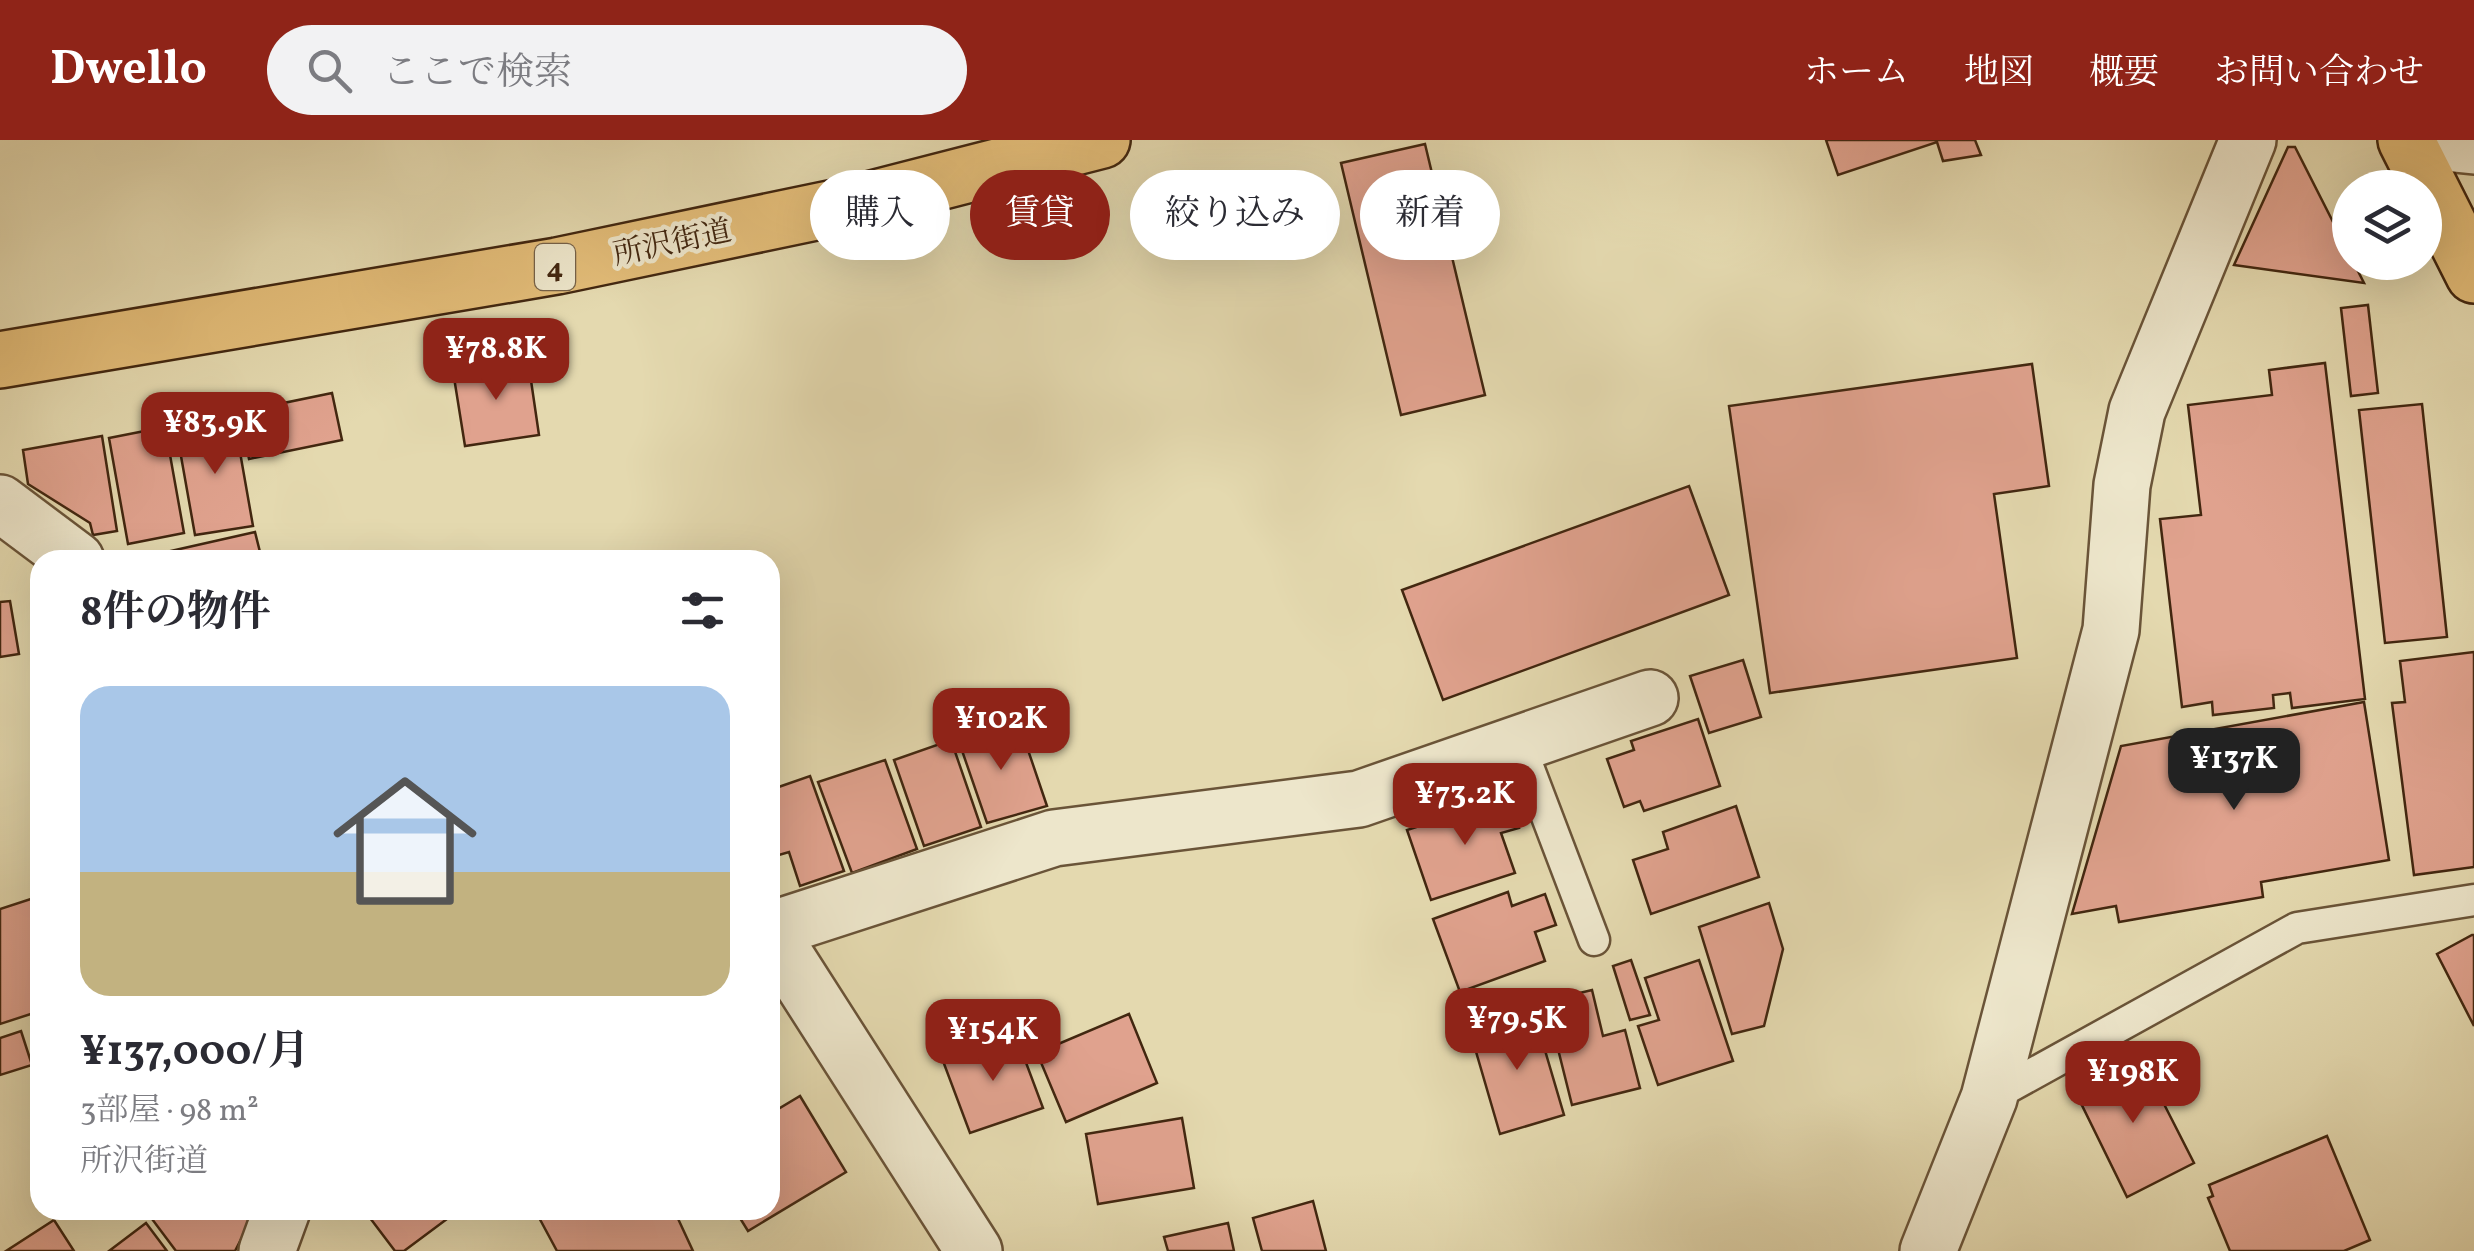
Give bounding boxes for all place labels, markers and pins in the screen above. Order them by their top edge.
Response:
pin: ¥78.8K [415,318,577,403]
pin: ¥83.9K [134,392,296,477]
pin: ¥102K [931,688,1071,773]
pin: ¥137K [2164,728,2304,813]
pin: ¥73.2K [1384,763,1546,848]
pin: ¥79.5K [1436,988,1598,1073]
pin: ¥154K [923,999,1063,1084]
pin: ¥198K [2063,1041,2203,1126]

